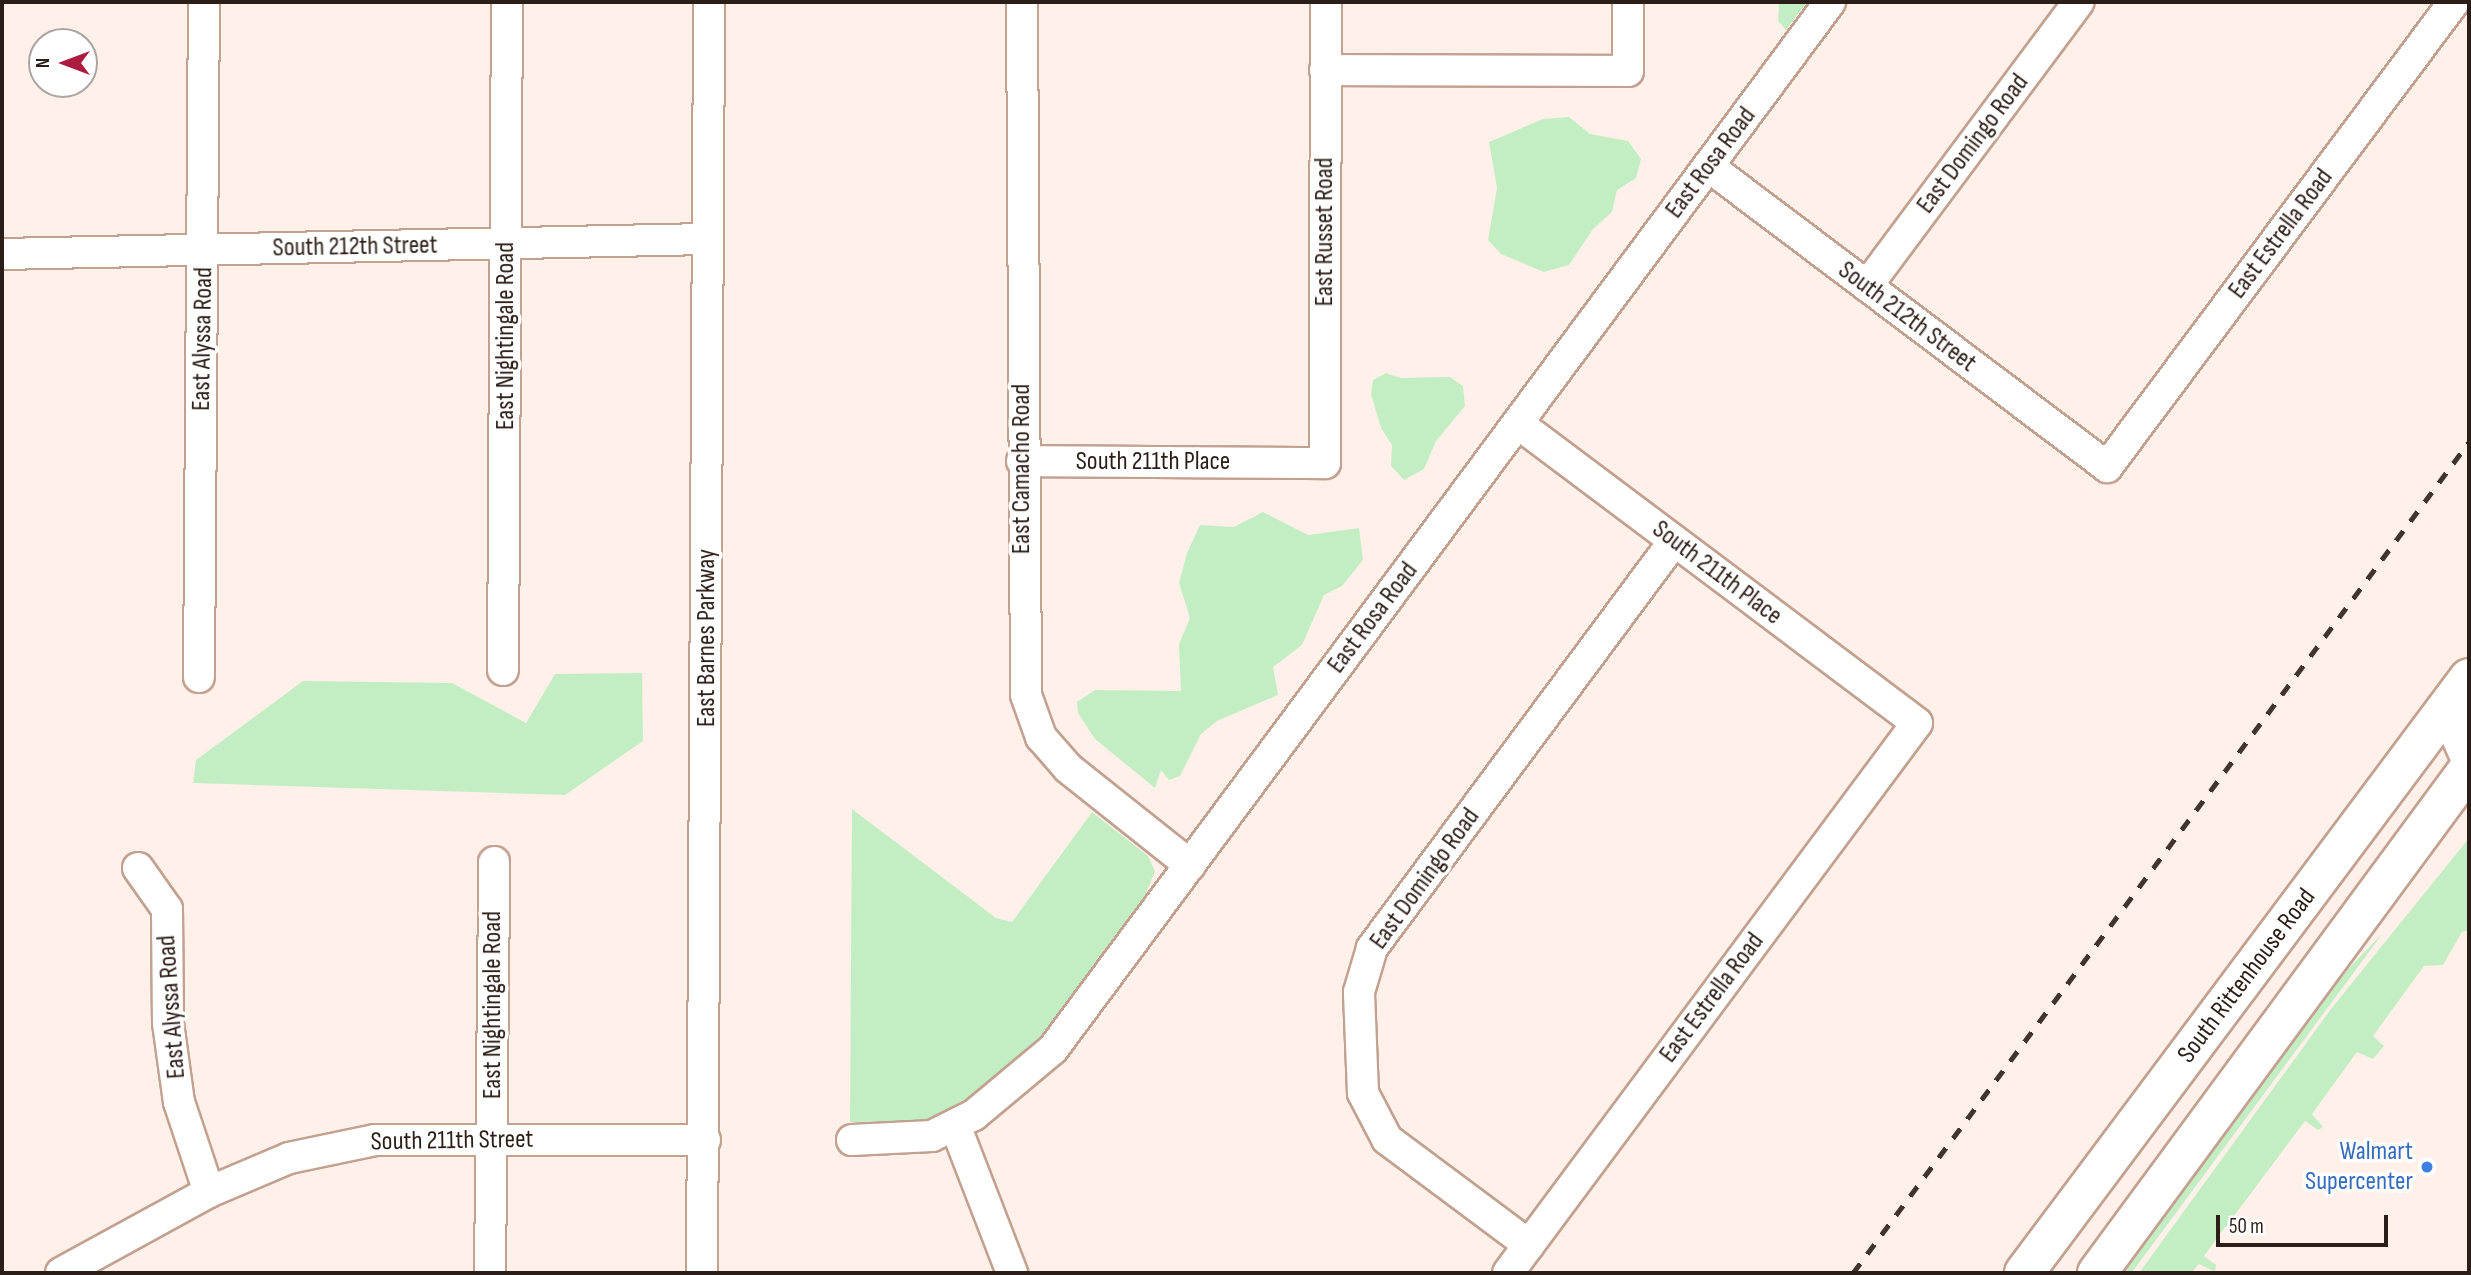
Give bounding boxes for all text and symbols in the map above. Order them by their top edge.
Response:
north arrow [28,28,98,98]
text: N [32,58,55,68]
street label: East Domingo Road [1910,68,2036,220]
street label: East Rosa Road [1659,101,1763,225]
street label: East Russet Road [1309,158,1341,306]
street label: East Estrella Road [2222,163,2340,305]
street label: South 212th Street [272,230,438,264]
street label: East Nightingale Road [490,242,522,430]
street label: South 212th Street [1832,255,1982,379]
street label: East Alyssa Road [186,267,220,411]
street label: East Camacho Road [1006,384,1038,554]
street label: South 211th Place [1076,446,1230,478]
street label: South 211th Place [1646,514,1788,632]
street label: East Barnes Parkway [691,549,723,727]
street label: East Rosa Road [1321,556,1425,680]
street label: East Domingo Road [1363,802,1487,956]
street label: South Rittenhouse Road [2171,883,2323,1069]
street label: East Nightingale Road [477,911,509,1099]
street label: East Estrella Road [1653,927,1771,1069]
street label: East Alyssa Road [151,934,193,1080]
street label: South 211th Street [370,1124,534,1158]
place label: Walmart Supercenter [2305,1136,2413,1198]
marker: Walmart Supercenter [2419,1159,2435,1175]
scale bar [2219,1202,2390,1246]
text: 50 m [2229,1214,2264,1239]

